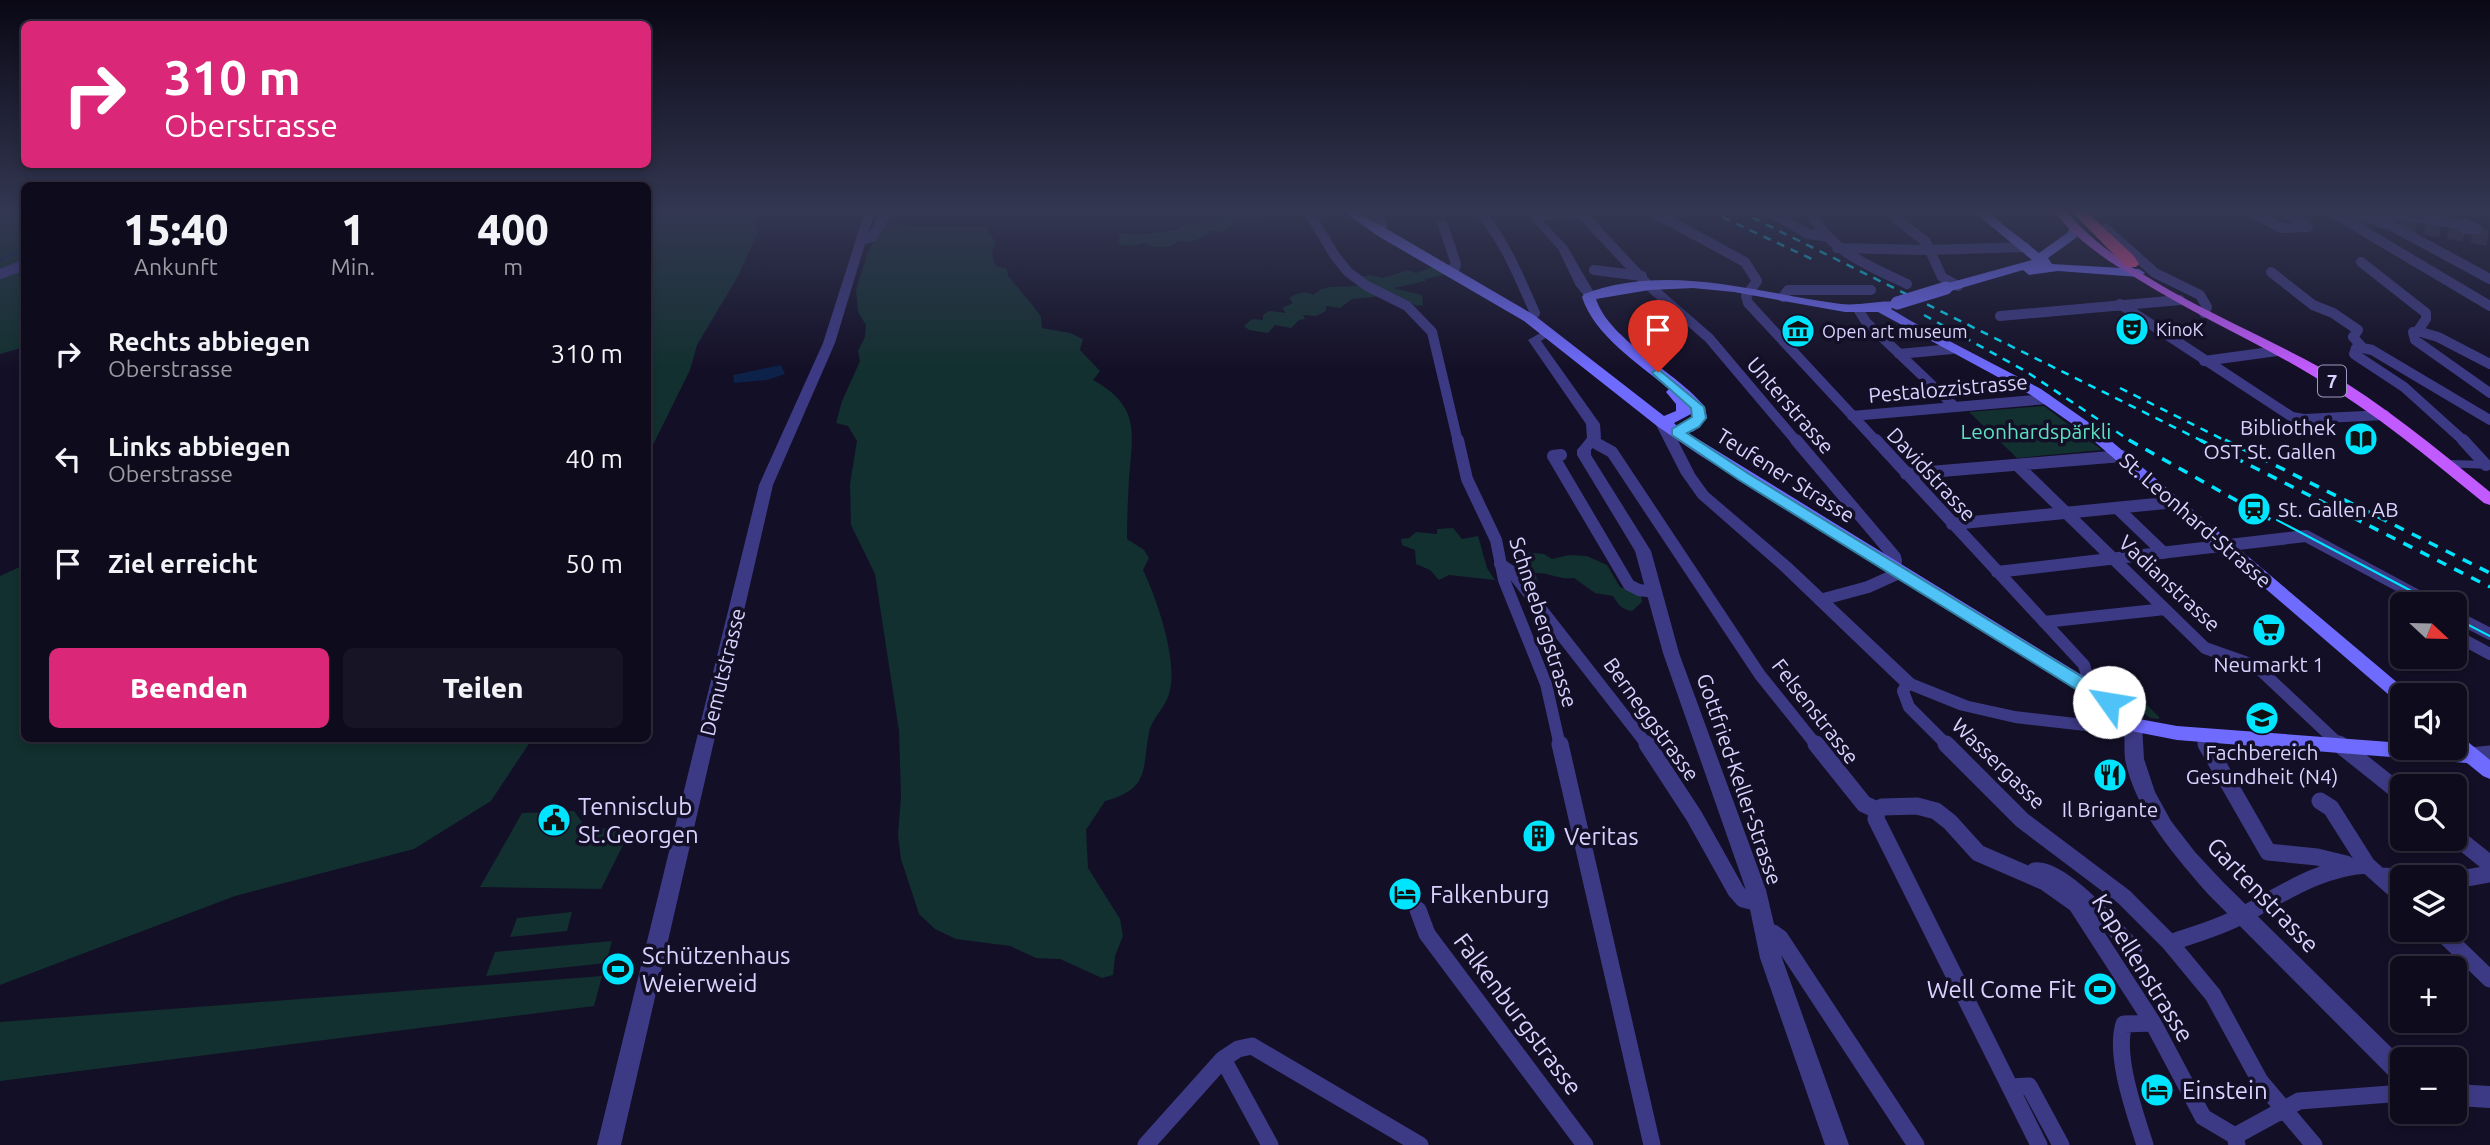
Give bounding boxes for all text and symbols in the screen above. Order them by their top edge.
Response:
icon: right [49,49,140,140]
text: 310 m [164,49,301,104]
text: Oberstrasse [164,107,338,143]
text: 15:40 [123,206,228,253]
text: 1 [341,206,365,253]
text: 400 [478,206,549,253]
text: Ankunft [134,254,218,279]
text: Min. [331,254,375,279]
text: m [503,254,523,279]
pin [1628,300,1688,372]
theatre icon: KinoK [2113,310,2151,348]
icon: arrive [1639,311,1677,349]
museum icon: Open art museum [1779,312,1817,350]
place label: KinoK [2156,319,2204,339]
place label: Open art museum [1822,321,1967,341]
text: Rechts abbiegen [108,327,310,356]
icon: right [49,335,87,373]
text: 310 m [551,339,623,368]
street label: Unterstrasse [1743,352,1839,458]
text: Oberstrasse [108,356,233,381]
road number: 7 [2318,366,2346,396]
street label: Pestalozzistrasse [1867,369,2029,407]
place label: Bibliothek OST St. Gallen [2203,415,2336,463]
park label: Leonhardspärkli [1961,419,2111,443]
library icon: Bibliothek OST St. Gallen [2342,420,2380,458]
street label: Davidstrasse [1883,422,1981,526]
street label: Teufener Strasse [1713,423,1859,527]
text: Links abbiegen [108,432,291,461]
icon: left [49,440,87,478]
text: 40 m [565,444,623,473]
street label: St. Leonhard-Strasse [2115,448,2277,592]
text: Oberstrasse [108,461,233,486]
station icon: St. Gallen AB [2235,490,2273,528]
place label: St. Gallen AB [2278,497,2399,521]
street label: Vadianstrasse [2114,530,2226,636]
street label: Schneebergstrasse [1505,534,1583,710]
icon: arrive [49,545,87,583]
text: Ziel erreicht [108,549,258,578]
text: 50 m [565,549,623,578]
north arrow [2390,592,2468,668]
map controls [2390,592,2467,1124]
street label: Demutstrasse [695,606,749,738]
supermarket icon: Neumarkt 1 [2250,611,2288,649]
button: Beenden [49,648,329,728]
button: Teilen [343,648,623,728]
place label: Neumarkt 1 [2214,652,2324,676]
street label: Berneggstrasse [1599,653,1705,785]
street label: Felsenstrasse [1768,654,1864,768]
position arrow [2072,665,2146,739]
street label: Gottfried-Keller-Strasse [1693,670,1787,888]
button: sound [2390,683,2467,760]
school or university icon: Fachbereich Gesundheit (N4) [2243,699,2281,737]
street label: Wassergasse [1947,713,2051,813]
place label: Fachbereich Gesundheit (N4) [2186,740,2338,788]
restaurant icon: Il Brigante [2091,756,2129,794]
button: search [2390,774,2467,851]
place label: Tennisclub St.Georgen [578,793,699,848]
place label: Il Brigante [2062,797,2158,821]
public building icon: Tennisclub St.Georgen [535,801,573,839]
building icon: Veritas [1520,817,1558,855]
place label: Veritas [1564,823,1639,850]
street label: Gartenstrasse [2202,832,2324,958]
button: layers [2390,865,2467,942]
hotel icon: Falkenburg [1386,875,1424,913]
place label: Falkenburg [1430,881,1550,908]
street label: Kapellenstrasse [2087,889,2199,1047]
street label: Falkenburgstrasse [1449,928,1587,1100]
place label: Schützenhaus Weierweid [642,942,791,997]
sports icon: Schützenhaus Weierweid [599,950,637,988]
button: + [2390,956,2467,1033]
sports icon: Well Come Fit [2081,970,2119,1008]
place label: Well Come Fit [1927,976,2077,1003]
button: − [2390,1047,2467,1124]
hotel icon: Einstein [2138,1071,2176,1109]
place label: Einstein [2182,1077,2268,1104]

